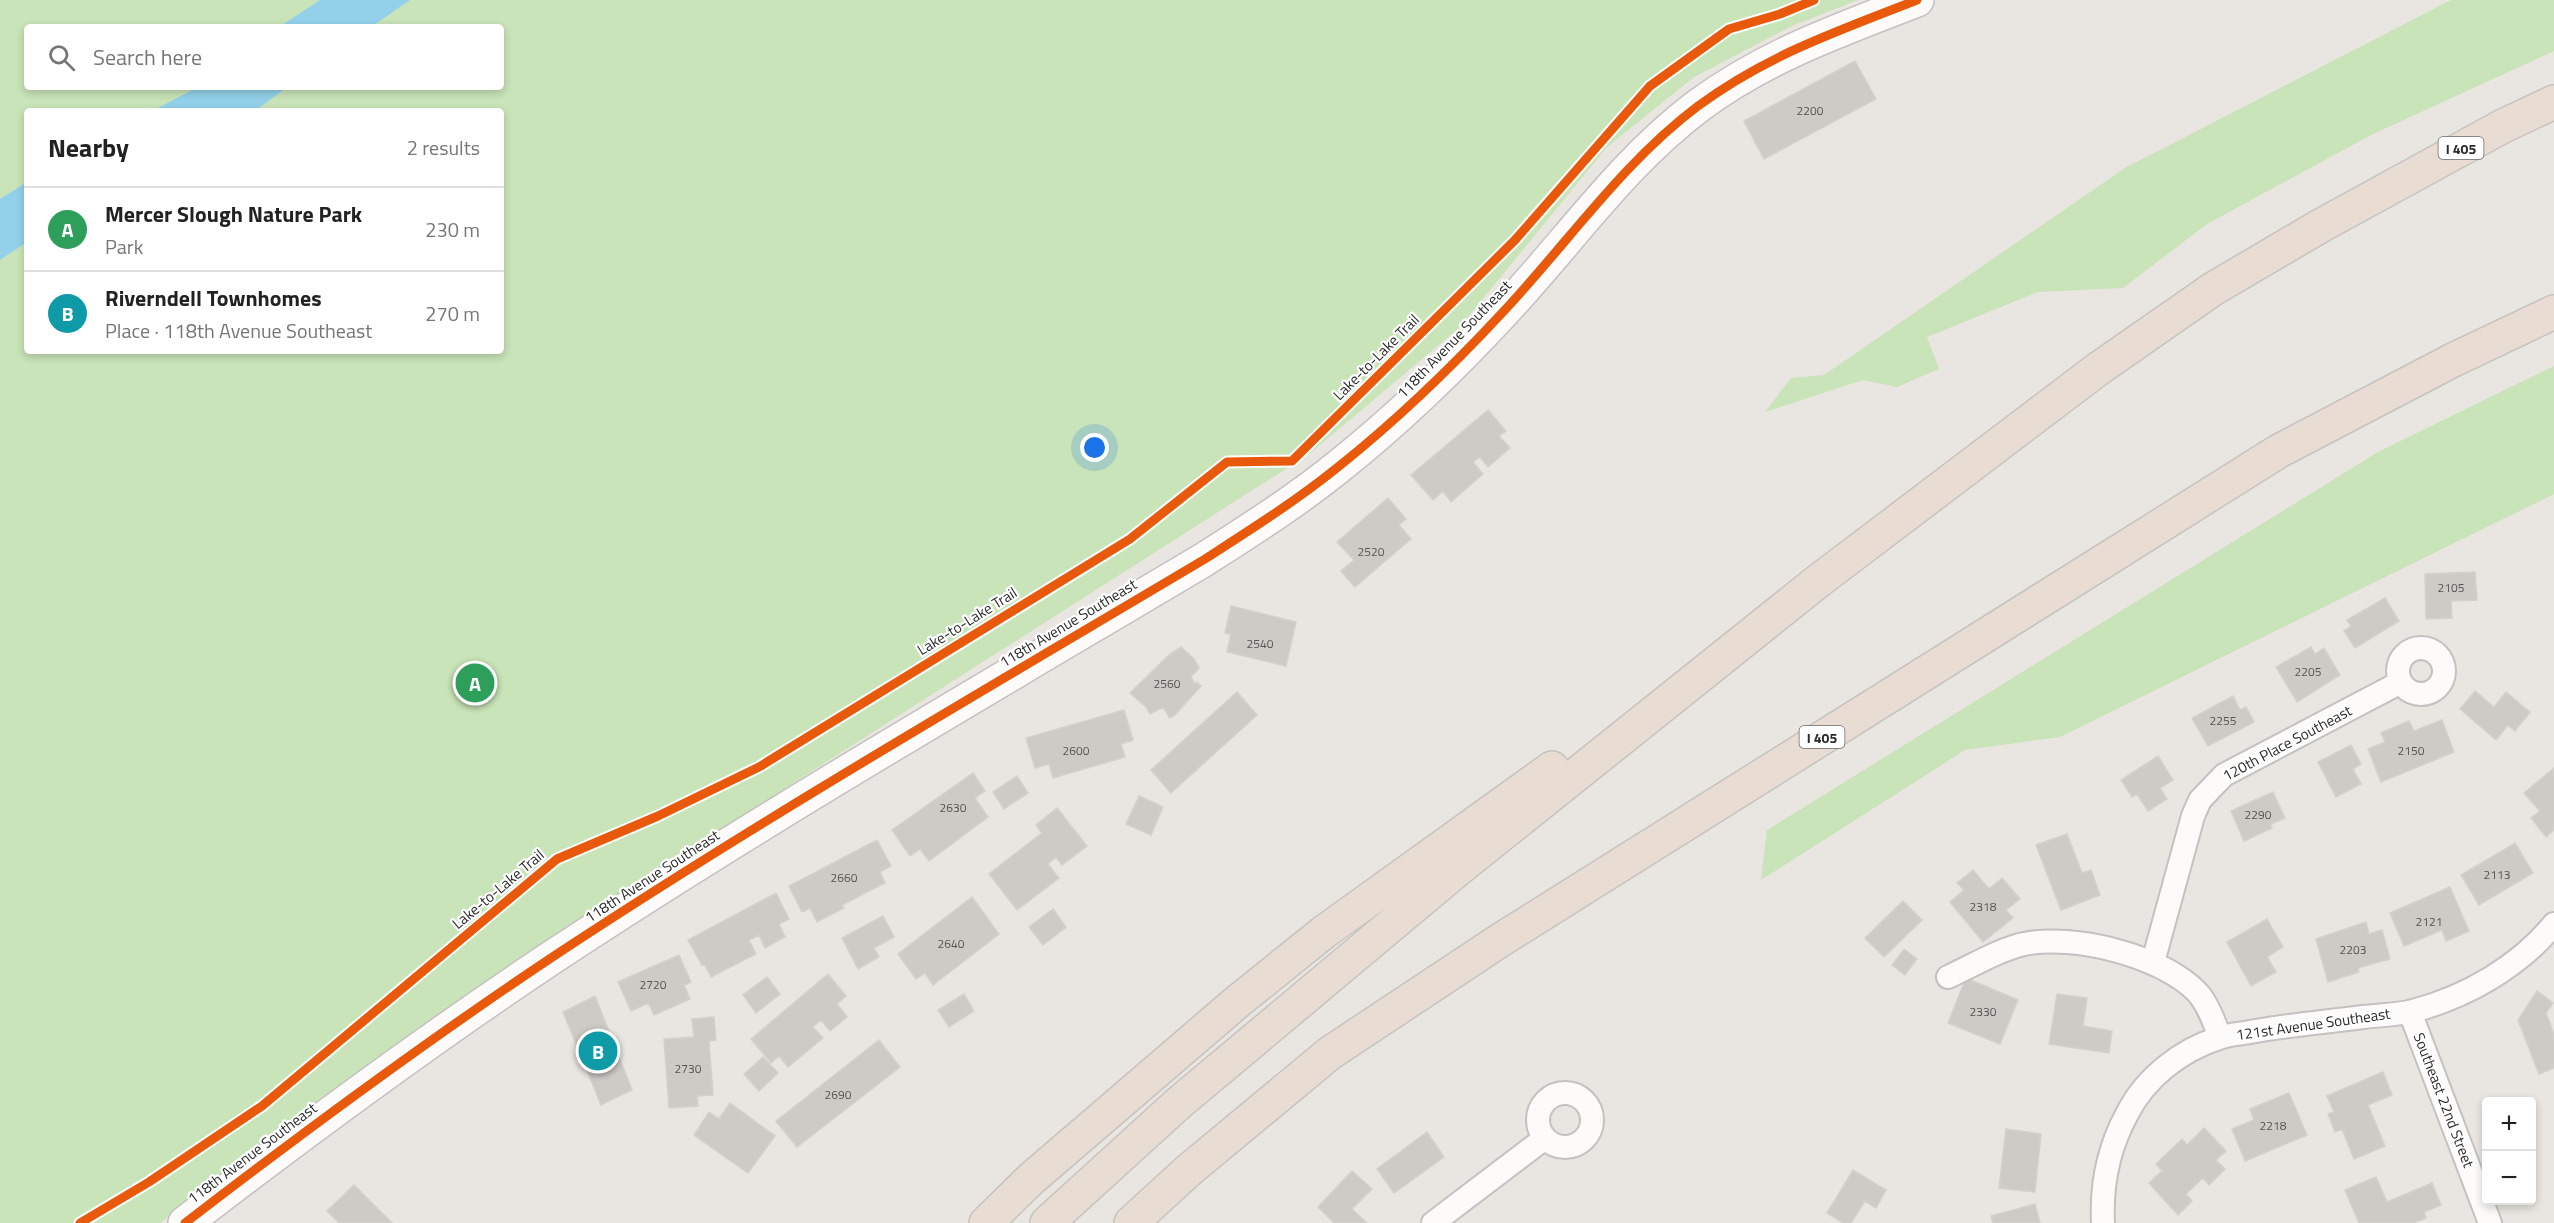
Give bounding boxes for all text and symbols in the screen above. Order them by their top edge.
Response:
search box [24,24,504,90]
text: Search here [93,40,202,74]
icon: search [45,41,78,74]
house number: 2200 [1797,101,1824,120]
text: Nearby [48,128,129,167]
text: 2 results [407,132,480,163]
road number: I 405 [2438,137,2484,159]
text: Mercer Slough Nature Park [105,197,362,231]
text: A [61,214,74,245]
text: 230 m [425,214,480,245]
text: Park [105,231,143,262]
street label: 118th Avenue Southeast [1391,274,1517,403]
text: Riverndell Townhomes [105,281,322,315]
text: B [61,298,74,329]
text: 270 m [425,298,480,329]
street label: Lake-to-Lake Trail [1328,309,1424,405]
text: Place · 118th Avenue Southeast [105,315,372,346]
your location [1080,433,1109,462]
house number: 2520 [1358,542,1385,561]
street label: 118th Avenue Southeast [995,572,1142,673]
house number: 2105 [2438,578,2465,597]
street label: Lake-to-Lake Trail [913,581,1021,661]
house number: 2540 [1247,634,1274,653]
pin: A [456,660,494,706]
house number: 2205 [2295,662,2322,681]
house number: 2560 [1154,674,1181,693]
street label: 120th Place Southeast [2218,699,2356,787]
house number: 2255 [2210,711,2237,730]
road number: I 405 [1800,726,1844,748]
house number: 2600 [1063,741,1090,760]
house number: 2150 [2398,741,2425,760]
house number: 2630 [940,798,967,817]
house number: 2290 [2245,805,2272,824]
street label: 118th Avenue Southeast [580,823,725,928]
street label: Lake-to-Lake Trail [447,844,549,934]
house number: 2113 [2484,865,2510,884]
house number: 2660 [831,868,858,887]
house number: 2318 [1970,897,1997,916]
house number: 2121 [2416,912,2442,931]
house number: 2640 [938,934,965,953]
house number: 2203 [2340,940,2366,959]
house number: 2720 [640,975,667,994]
house number: 2330 [1970,1002,1997,1021]
street label: 121st Avenue Southeast [2234,1002,2392,1046]
pin: B [578,1028,618,1074]
street label: Southeast 22nd Street [2408,1029,2481,1171]
house number: 2730 [675,1059,702,1078]
house number: 2690 [825,1085,852,1104]
street label: 118th Avenue Southeast [182,1096,322,1209]
map controls [2482,1097,2536,1205]
button: + [2482,1097,2536,1151]
house number: 2218 [2260,1116,2287,1135]
button: − [2482,1151,2536,1205]

